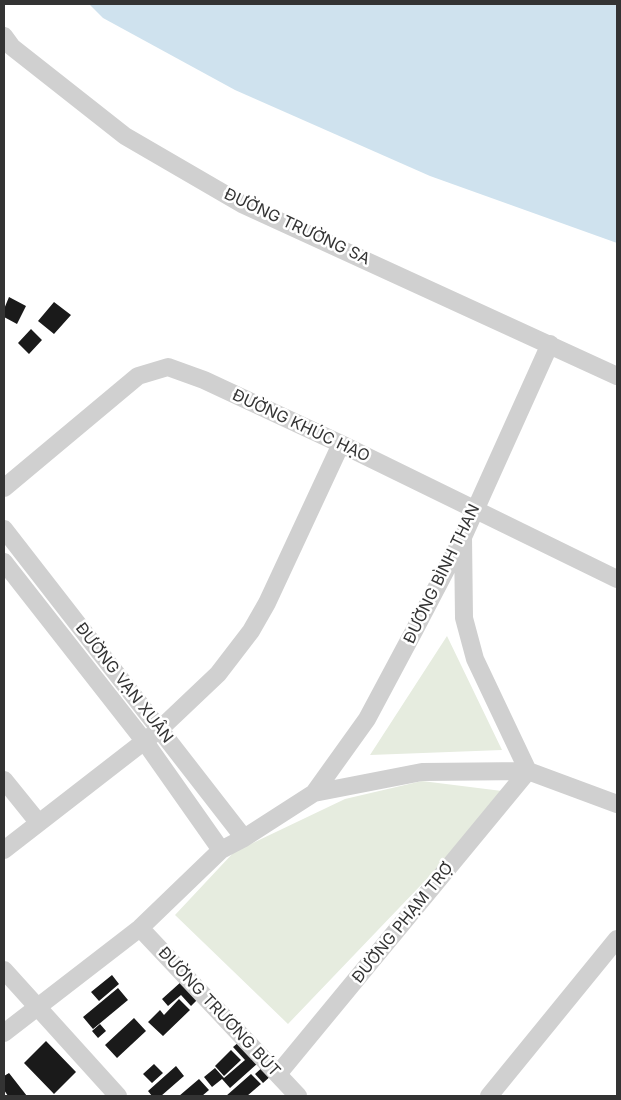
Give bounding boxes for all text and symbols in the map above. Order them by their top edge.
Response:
street label: ĐƯỜNG TRƯỜNG SA [221,185,373,269]
street label: ĐƯỜNG KHÚC HẠO [229,386,373,466]
street label: ĐƯỜNG BÌNH THAN [400,501,484,647]
street label: ĐƯỜNG VẠN XUÂN [71,619,177,747]
street label: ĐƯỜNG PHẠM TRỢ [349,859,457,987]
street label: ĐƯỜNG TRƯƠNG BÚT [154,943,284,1081]

